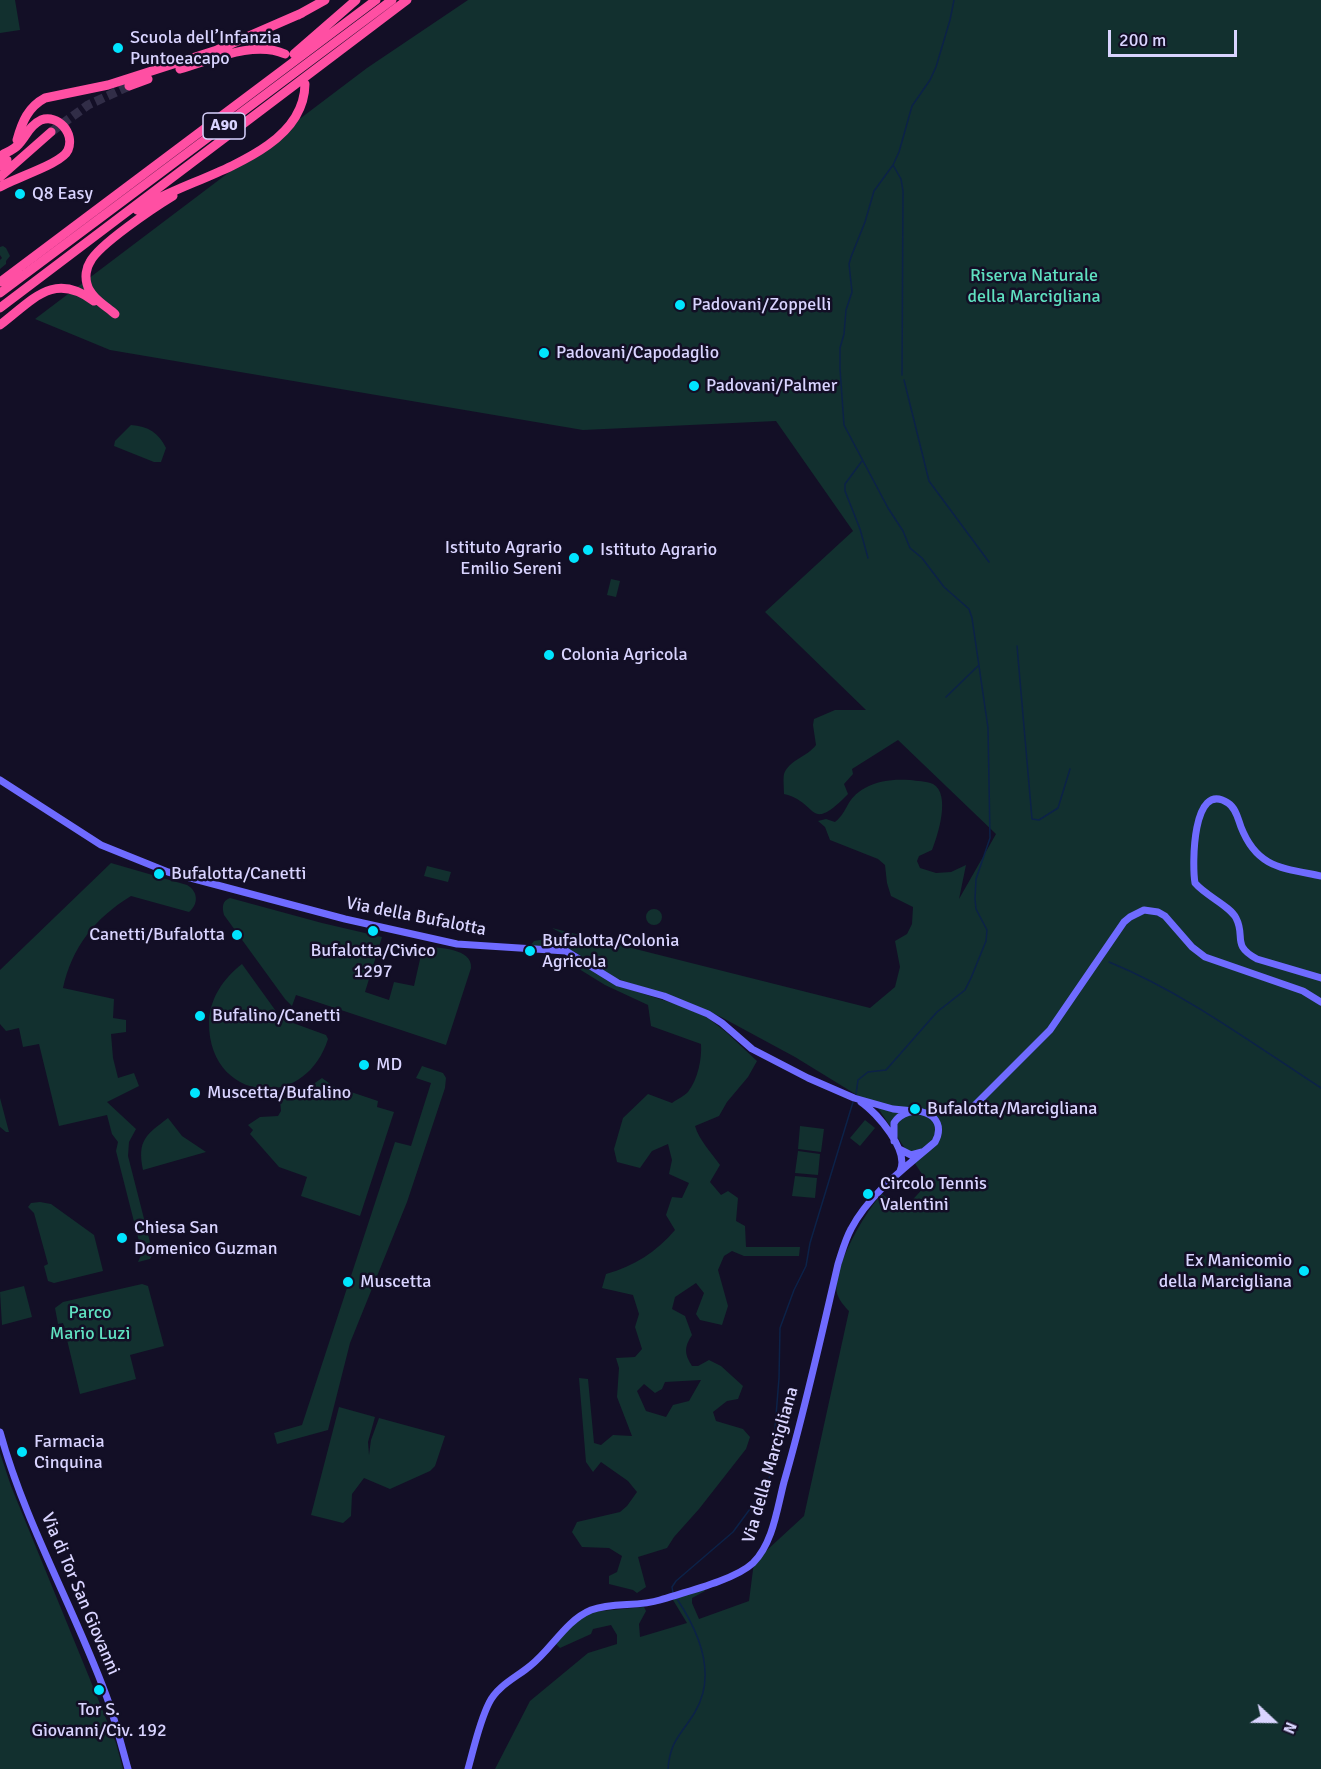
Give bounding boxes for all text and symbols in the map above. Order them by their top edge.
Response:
scale bar [1111,18,1240,56]
place label: Scuola dell’Infanzia Puntoeacapo [130,27,281,70]
text: 200 m [1119,29,1166,51]
marker: Scuola dell’Infanzia Puntoeacapo [111,41,125,55]
road number: A90 [203,113,245,139]
place label: Q8 Easy [32,183,93,205]
marker: Q8 Easy [13,187,27,201]
park label: Riserva Naturale della Marcigliana [967,265,1101,308]
place label: Padovani/Zoppelli [692,294,831,316]
marker: Padovani/Zoppelli [673,298,687,312]
place label: Padovani/Capodaglio [556,342,719,364]
marker: Padovani/Capodaglio [537,346,551,360]
place label: Padovani/Palmer [706,375,837,397]
marker: Padovani/Palmer [687,379,701,393]
place label: Istituto Agrario Emilio Sereni [445,537,562,580]
place label: Istituto Agrario [600,539,717,561]
marker: Istituto Agrario [581,543,595,557]
marker: Istituto Agrario Emilio Sereni [567,551,581,565]
place label: Colonia Agricola [561,644,688,666]
marker: Colonia Agricola [542,648,556,662]
place label: Bufalotta/Canetti [171,863,306,885]
marker: Bufalotta/Canetti [152,867,166,881]
street label: Via della Bufalotta [344,893,488,941]
place label: Canetti/Bufalotta [89,924,225,946]
marker: Bufalotta/Civico 1297 [366,924,380,938]
marker: Canetti/Bufalotta [230,928,244,942]
place label: Bufalotta/Colonia Agricola [542,930,679,972]
place label: Bufalotta/Civico 1297 [310,940,436,982]
marker: Bufalotta/Colonia Agricola [523,944,537,958]
place label: Bufalino/Canetti [212,1005,341,1027]
marker: Bufalino/Canetti [193,1009,207,1023]
place label: MD [376,1054,402,1076]
marker: MD [357,1058,371,1072]
place label: Muscetta/Bufalino [207,1082,351,1104]
marker: Muscetta/Bufalino [188,1086,202,1100]
place label: Bufalotta/Marcigliana [927,1098,1097,1120]
marker: Bufalotta/Marcigliana [908,1102,922,1116]
place label: Circolo Tennis Valentini [880,1173,987,1216]
marker: Circolo Tennis Valentini [861,1187,875,1201]
place label: Chiesa San Domenico Guzman [134,1217,278,1260]
marker: Chiesa San Domenico Guzman [115,1231,129,1245]
place label: Ex Manicomio della Marcigliana [1159,1250,1292,1292]
marker: Ex Manicomio della Marcigliana [1297,1264,1311,1278]
place label: Muscetta [360,1271,431,1293]
marker: Muscetta [341,1275,355,1289]
park label: Parco Mario Luzi [50,1302,130,1344]
street label: Via della Marcigliana [738,1384,804,1546]
place label: Farmacia Cinquina [34,1431,105,1474]
marker: Farmacia Cinquina [15,1445,29,1459]
street label: Via di Tor San Giovanni [36,1510,124,1678]
marker: Tor S. Giovanni/Civ. 192 [92,1683,106,1697]
north arrow [1243,1691,1303,1751]
place label: Tor S. Giovanni/Civ. 192 [31,1699,167,1742]
text: N [1278,1719,1301,1737]

